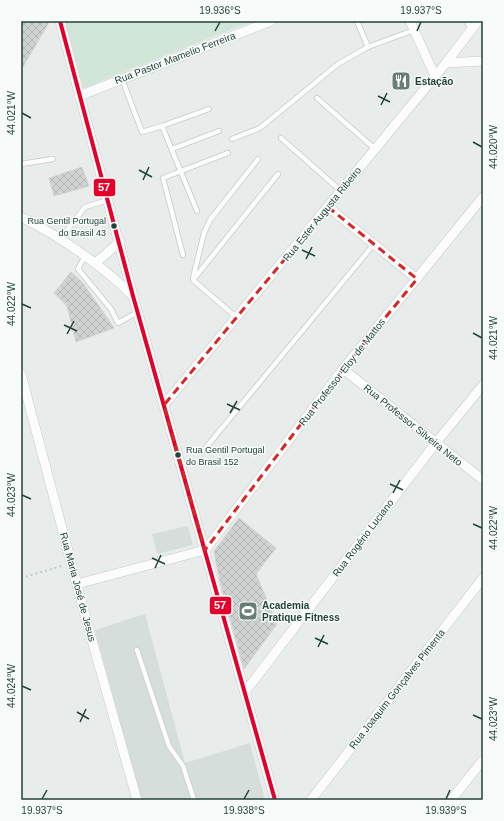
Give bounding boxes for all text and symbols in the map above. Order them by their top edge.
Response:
text: 19.936°S [199,5,241,16]
text: 19.937°S [400,5,442,16]
street label: Rua Pastor Mamelio Ferreira [113,30,237,86]
restaurant icon: Estação [390,70,412,92]
place label: Estação [415,76,453,87]
text: 44.021°W [6,90,17,135]
text: 44.020°W [488,124,499,169]
street label: Rua Ester Augusta Ribeiro [281,164,364,263]
line badge: 57 [93,178,116,197]
text: 57 [98,181,110,193]
place label: Rua Gentil Portugal do Brasil 43 [27,216,106,238]
marker: Rua Gentil Portugal do Brasil 43 [109,221,119,231]
text: 44.022°W [6,281,17,326]
text: 44.021°W [488,315,499,360]
street label: Rua Professor Eloy de Mattos [297,316,387,428]
street label: Rua Professor Silveira Neto [362,382,465,468]
place label: Rua Gentil Portugal do Brasil 152 [186,445,265,467]
marker: Rua Gentil Portugal do Brasil 152 [173,450,183,460]
text: 44.023°W [6,472,17,517]
street label: Rua Rogério Luciano [330,497,396,579]
text: 44.022°W [488,505,499,550]
street label: Rua Maria José de Jesus [58,531,98,643]
line badge: 57 [209,596,232,615]
text: 57 [214,599,226,611]
sports icon: Academia Pratique Fitness [237,600,259,622]
place label: Academia Pratique Fitness [262,600,340,623]
street label: Rua Joaquim Gonçalves Pimenta [347,627,447,751]
text: 44.024°W [6,663,17,708]
text: 44.023°W [488,696,499,741]
text: 19.937°S [21,805,63,816]
text: 19.938°S [223,805,265,816]
text: 19.939°S [425,805,467,816]

